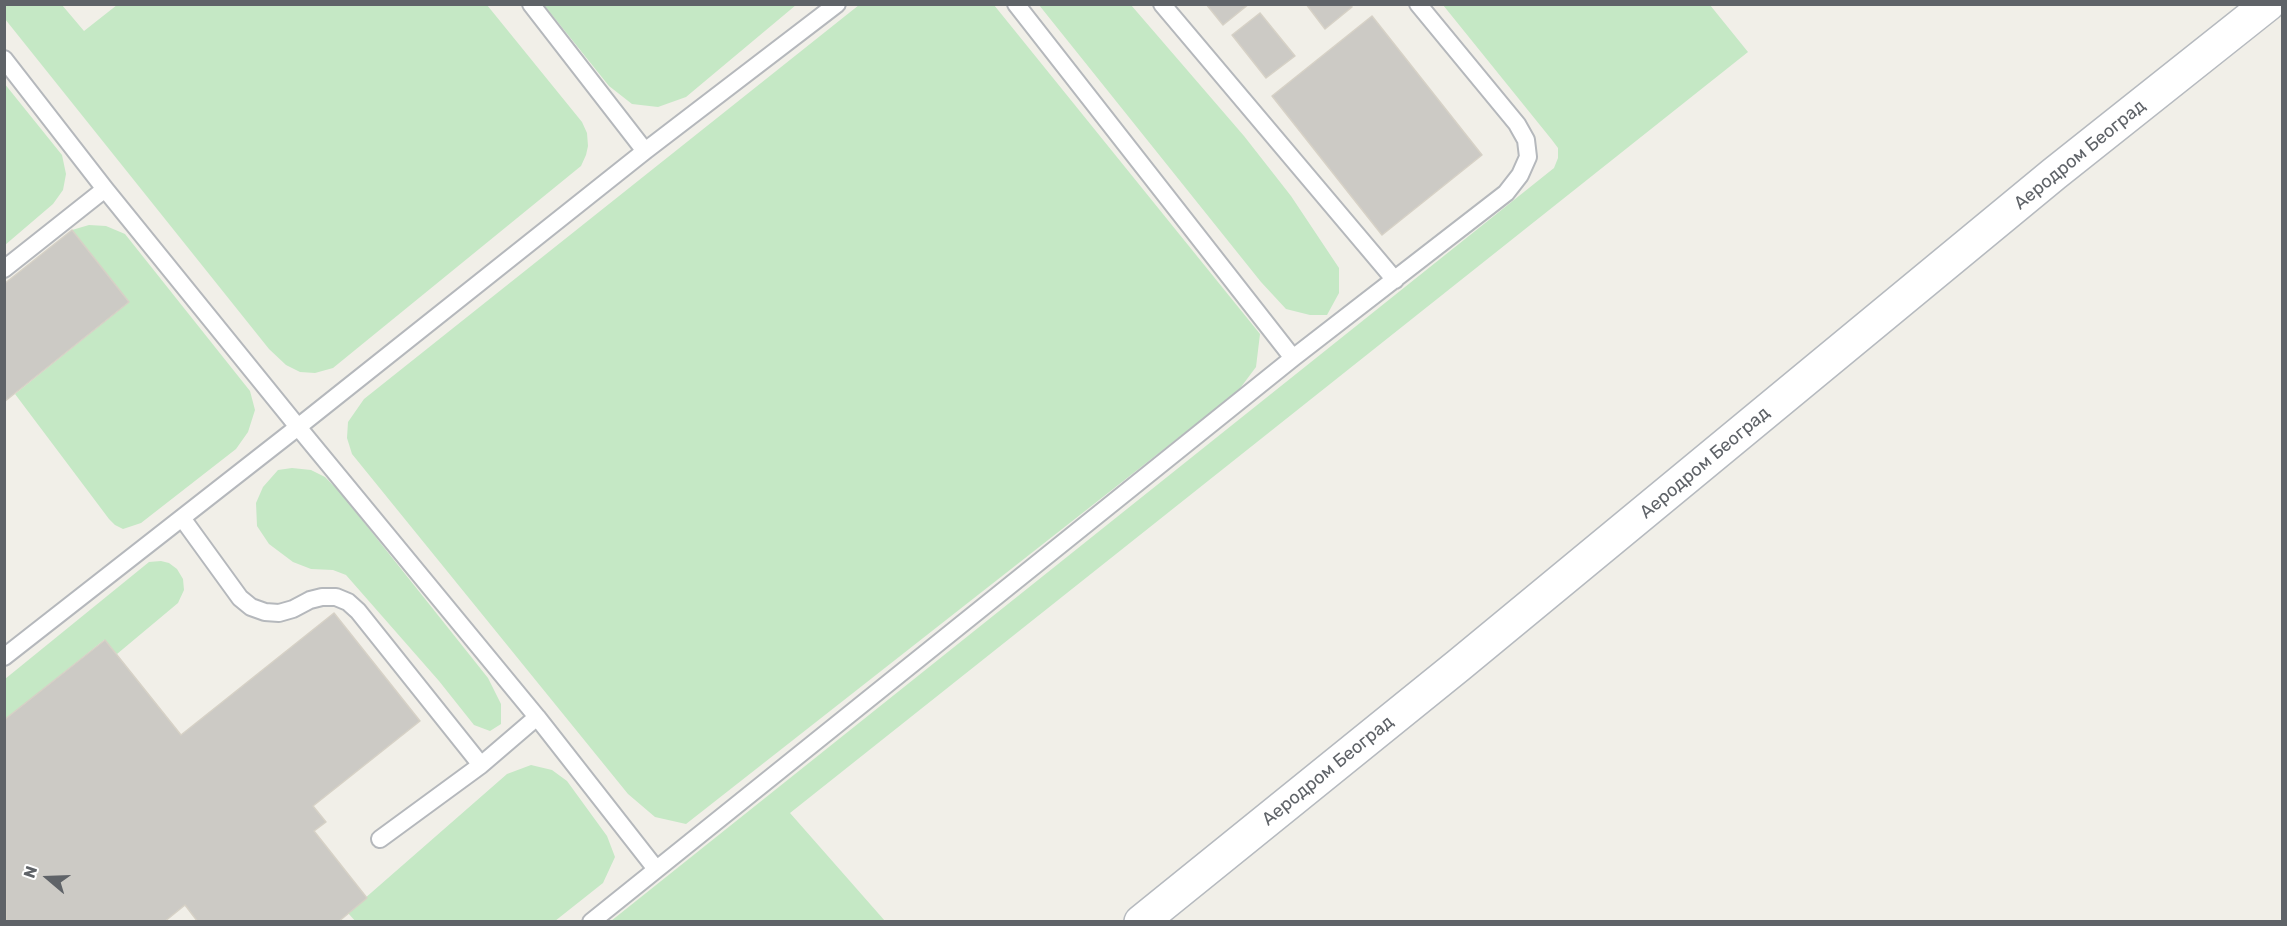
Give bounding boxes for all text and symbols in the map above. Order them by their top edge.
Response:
street label: Аеродром Београд [2010,95,2150,215]
street label: Аеродром Београд [1636,402,1774,524]
street label: Аеродром Београд [1258,711,1398,831]
north arrow [18,848,78,908]
text: N [20,863,41,881]

